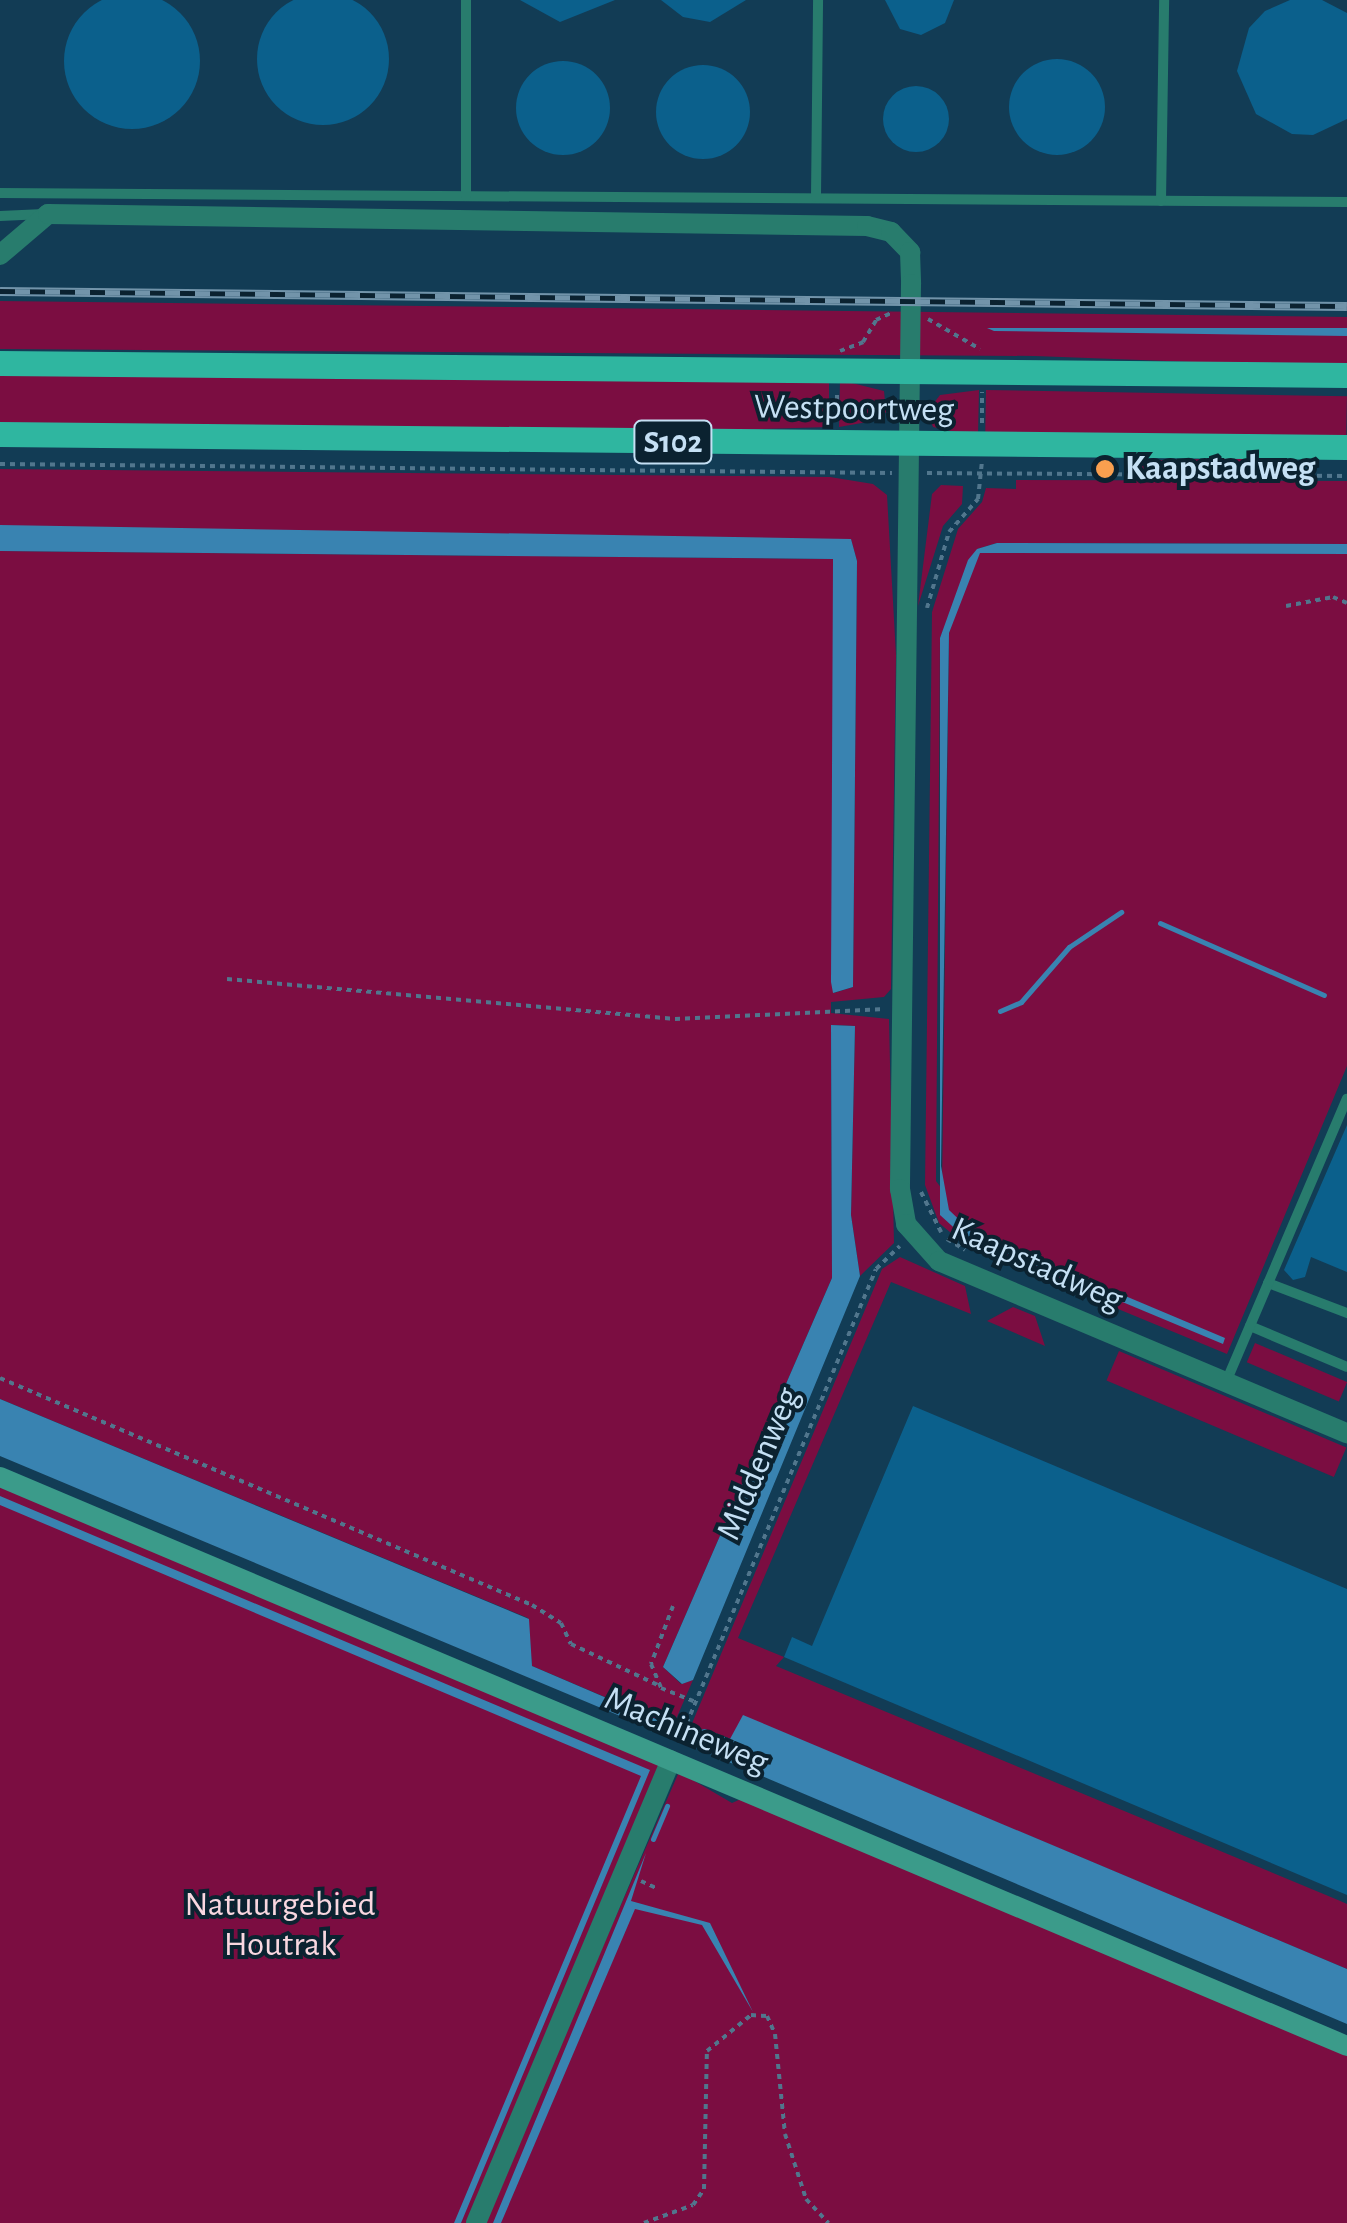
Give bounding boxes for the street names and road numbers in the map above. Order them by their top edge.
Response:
street label: Westpoortweg [754,386,954,432]
road number: S102 [633,415,713,469]
street label: Kaapstadweg [945,1209,1129,1321]
street label: Middenweg [708,1381,810,1547]
street label: Machineweg [598,1678,774,1784]

